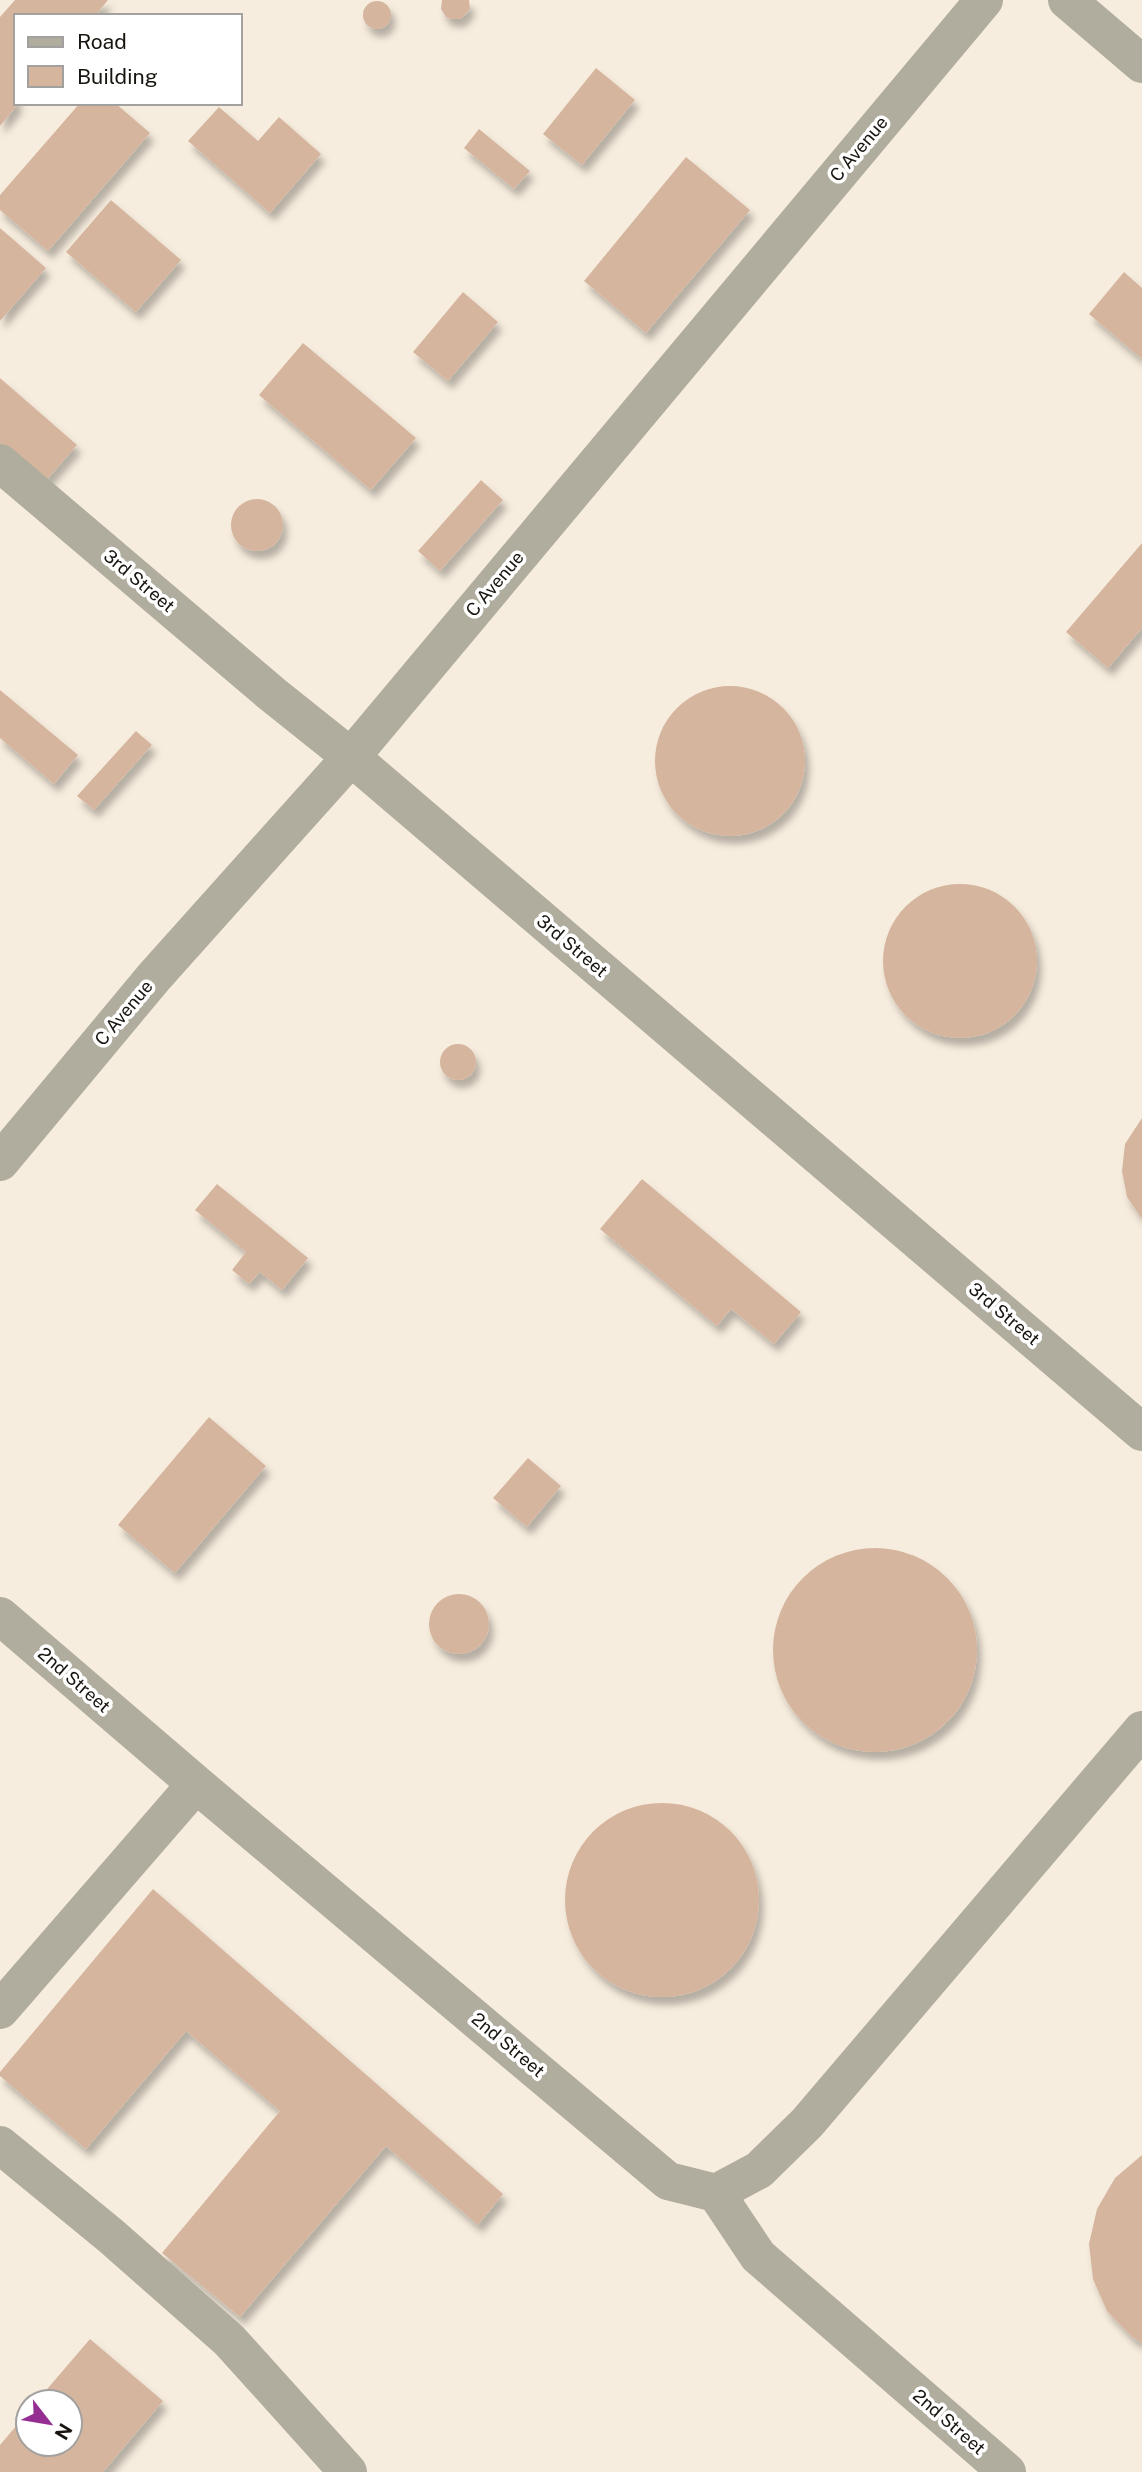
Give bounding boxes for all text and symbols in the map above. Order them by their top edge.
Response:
legend [14,14,242,105]
text: Road [77,29,127,54]
text: Building [77,64,158,89]
street label: C Avenue [825,112,892,186]
street label: 3rd Street [100,545,179,616]
street label: C Avenue [461,547,528,621]
street label: 3rd Street [533,910,612,981]
street label: C Avenue [90,976,157,1050]
street label: 3rd Street [965,1278,1044,1349]
street label: 2nd Street [34,1643,115,1717]
street label: 2nd Street [468,2008,549,2081]
street label: 2nd Street [909,2385,990,2459]
north arrow [14,2388,84,2458]
text: N [50,2420,77,2444]

